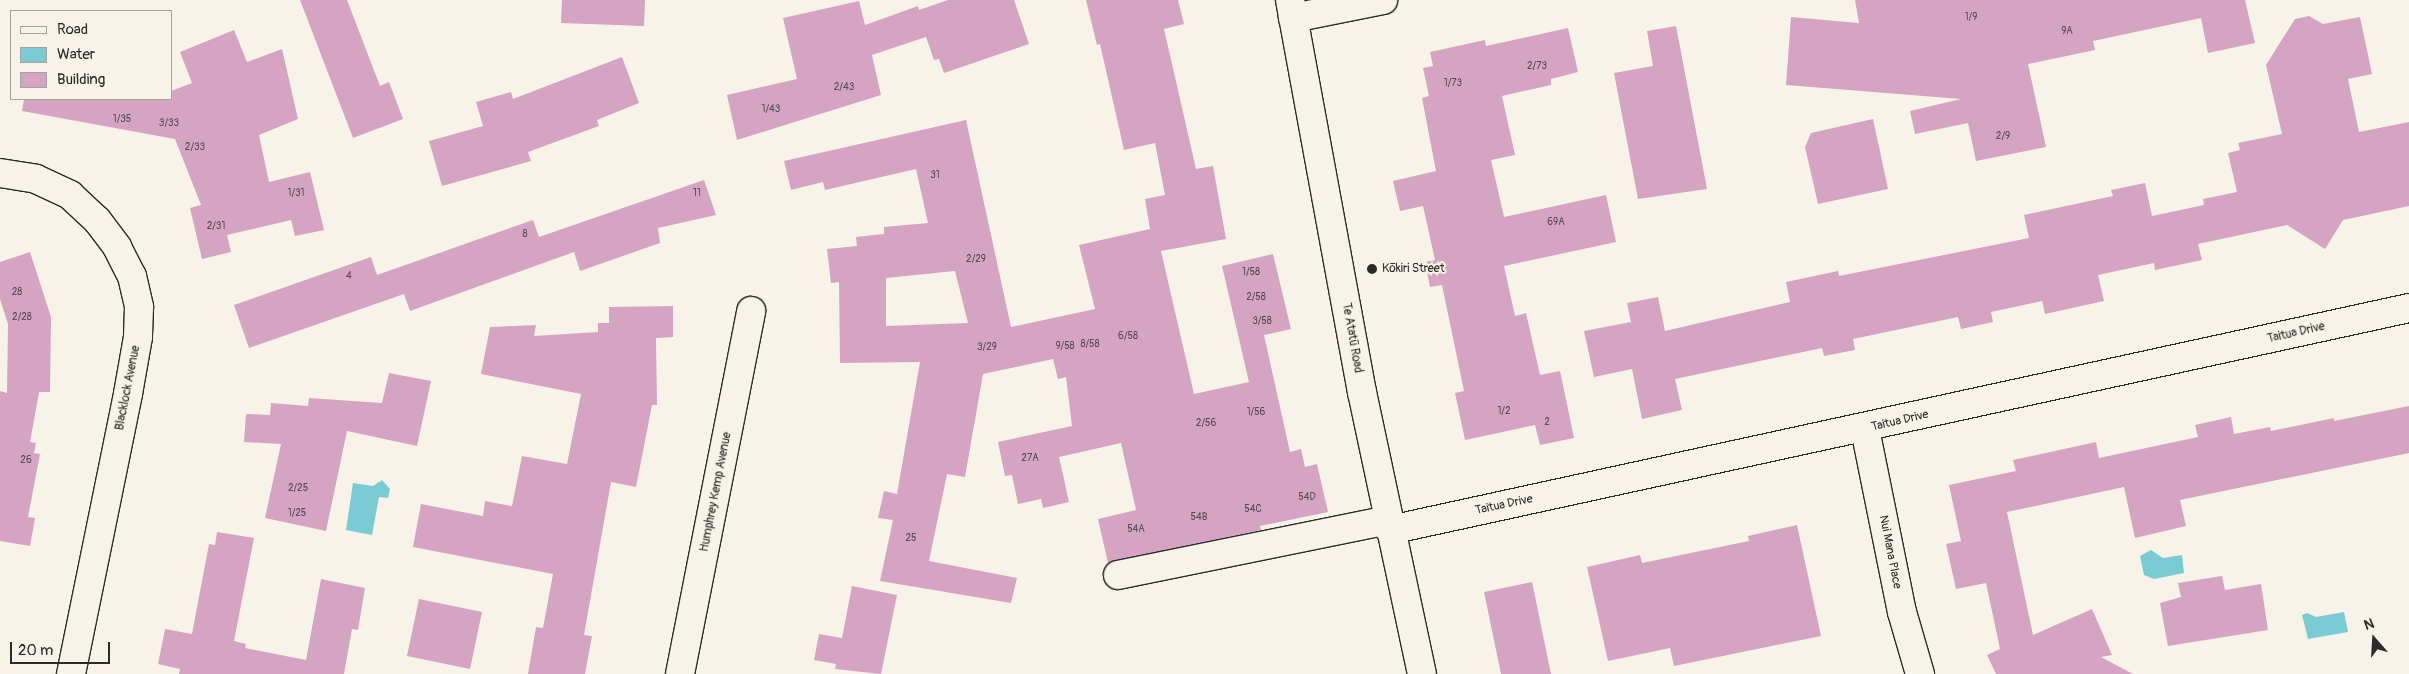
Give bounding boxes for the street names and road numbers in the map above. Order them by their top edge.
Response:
street label: Te Atatū Road [1339,302,1365,374]
street label: Taitua Drive [2266,319,2326,347]
street label: Blacklock Avenue [113,344,143,432]
street label: Taitua Drive [1870,407,1930,435]
street label: Humphrey Kemp Avenue [697,431,735,553]
street label: Taitua Drive [1474,492,1534,518]
street label: Nui Mana Place [1876,514,1904,590]

